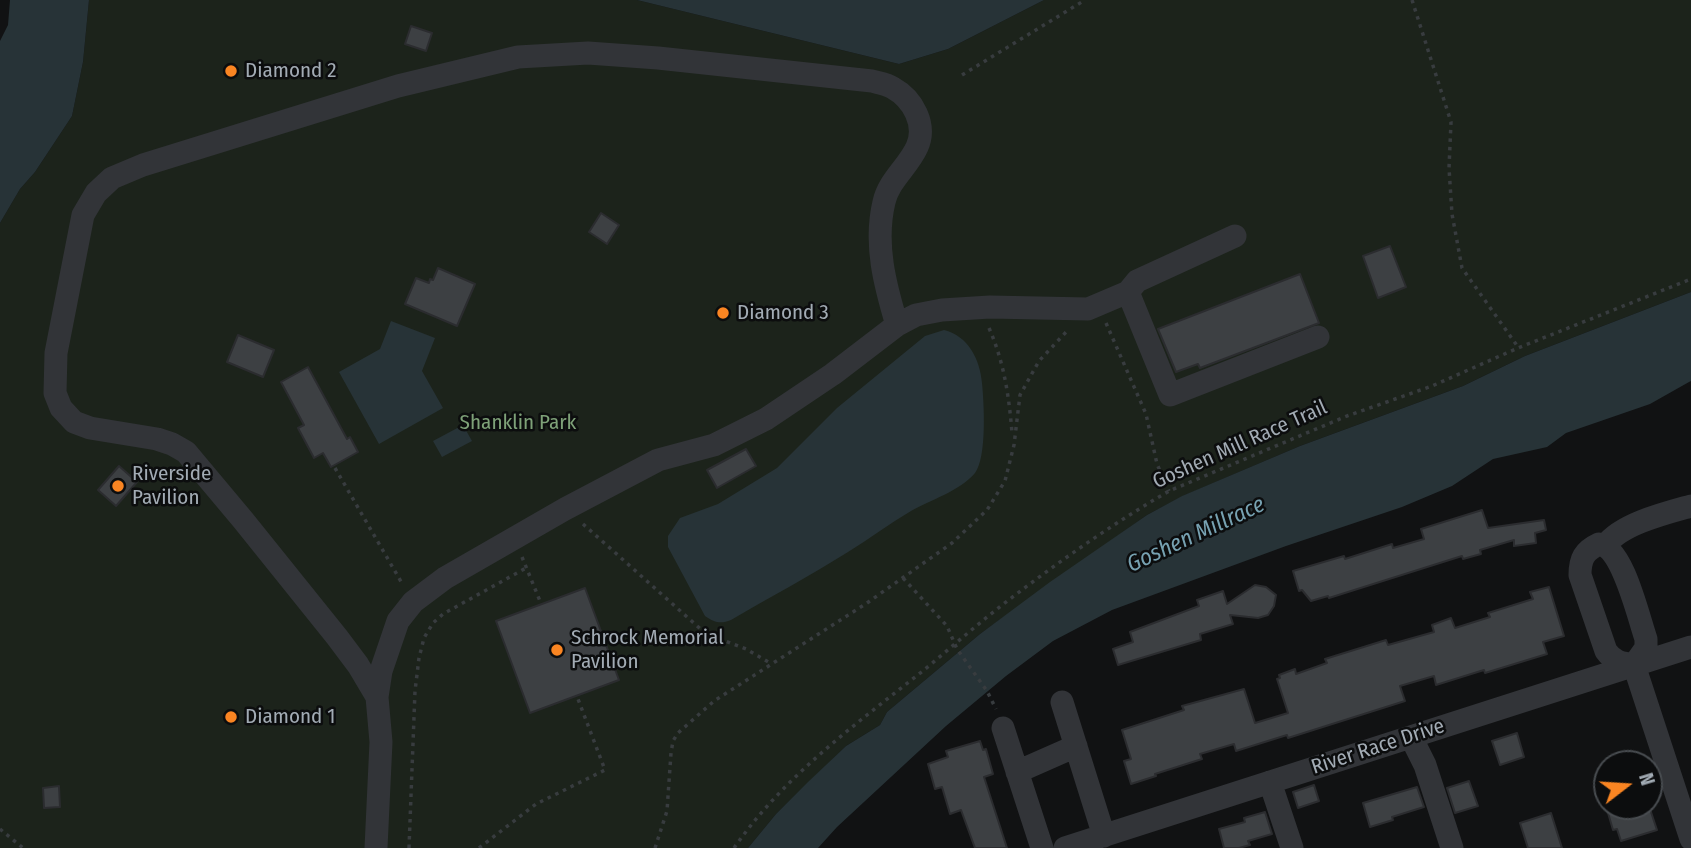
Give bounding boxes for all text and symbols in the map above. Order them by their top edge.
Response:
place label: Diamond 2 [245,58,336,84]
marker: Diamond 2 [223,63,239,79]
place label: Diamond 3 [737,300,829,326]
marker: Diamond 3 [715,305,731,321]
street label: Goshen Mill Race Trail [1149,395,1331,495]
park label: Shanklin Park [460,410,576,436]
place label: Riverside Pavilion [132,461,211,511]
marker: Riverside Pavilion [110,478,126,494]
water label: Goshen Millrace [1123,491,1269,579]
place label: Schrock Memorial Pavilion [571,625,724,675]
marker: Schrock Memorial Pavilion [549,642,565,658]
place label: Diamond 1 [245,704,335,730]
marker: Diamond 1 [223,709,239,725]
street label: River Race Drive [1308,714,1448,780]
north arrow [1593,750,1663,820]
text: N [1634,770,1659,788]

